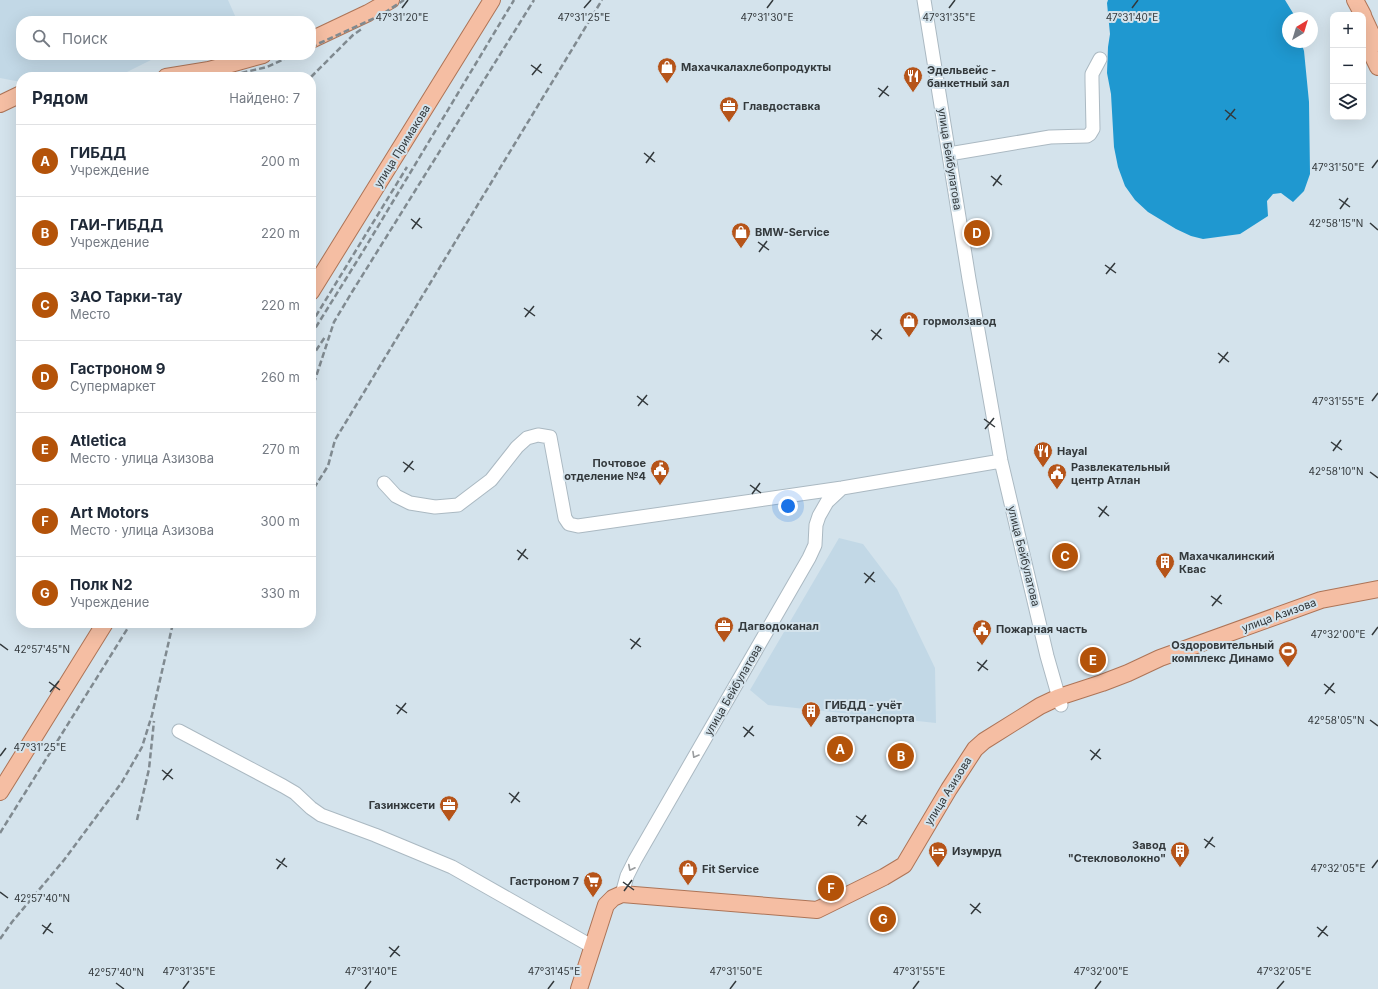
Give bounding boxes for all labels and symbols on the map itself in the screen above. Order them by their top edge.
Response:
text: 47°31'20"E [376,11,429,23]
text: 47°31'25"E [558,11,610,23]
text: 47°31'30"E [740,11,794,23]
text: 47°31'35"E [923,11,975,23]
text: 47°31'40"E [1106,11,1158,23]
north arrow [1282,12,1318,48]
shop icon: Махачкалахлебопродукты [656,56,678,84]
place label: Махачкалахлебопродукты [681,60,831,74]
place label: Эдельвейс - банкетный зал [927,63,1009,90]
restaurant icon: Эдельвейс - банкетный зал [902,65,924,93]
office icon: Главдоставка [718,95,740,123]
place label: Главдоставка [743,99,820,113]
street label: улица Примакова [371,102,433,190]
street label: улица Бейбулатова [935,107,965,211]
text: 47°31'50"E [1312,161,1364,173]
text: 42°58'15"N [1309,217,1363,229]
pin: D [964,218,990,248]
shop icon: BMW-Service [730,221,752,249]
place label: BMW-Service [755,225,830,239]
shop icon: гормолзавод [898,310,920,338]
place label: гормолзавод [923,314,997,328]
text: 47°31'55"E [1312,395,1364,407]
restaurant icon: Hayal [1032,440,1054,468]
place label: Hayal [1057,444,1087,458]
place label: Почтовое отделение №4 [564,456,646,483]
public building icon: Почтовое отделение №4 [649,458,671,486]
place label: Развлекательный центр Атлан [1071,460,1170,487]
public building icon: Развлекательный центр Атлан [1046,462,1068,490]
text: 42°58'10"N [1309,465,1363,477]
your location [778,496,798,516]
street label: улица Бейбулатова [1005,504,1043,608]
pin: C [1052,541,1078,571]
place label: Махачкалинский Квас [1179,549,1275,576]
building icon: Махачкалинский Квас [1154,551,1176,579]
street label: улица Азизова [1240,595,1318,635]
office icon: Дагводоканал [713,615,735,643]
public building icon: Пожарная часть [971,618,993,646]
place label: Дагводоканал [738,619,819,633]
place label: Пожарная часть [996,622,1088,636]
text: 47°32'00"E [1310,628,1366,640]
place label: Оздоровительный комплекс Динамо [1171,638,1274,665]
sports icon: Оздоровительный комплекс Динамо [1277,640,1299,668]
street label: улица Бейбулатова [701,642,765,738]
text: 42°57'45"N [14,643,70,655]
pin: E [1080,645,1106,675]
place label: ГИБДД - учёт автотранспорта [825,698,915,725]
building icon: ГИБДД - учёт автотранспорта [800,700,822,728]
text: 42°58'05"N [1308,714,1364,726]
pin: A [827,734,853,764]
text: 47°31'25"E [14,741,66,753]
pin: B [888,741,914,771]
one-way arrow [693,751,700,758]
street label: улица Азизова [921,754,975,828]
office icon: Газинжсети [438,794,460,822]
place label: Газинжсети [369,798,435,812]
place label: Завод "Стекловолокно" [1068,838,1167,865]
hotel icon: Изумруд [927,840,949,868]
building icon: Завод "Стекловолокно" [1169,840,1191,868]
place label: Изумруд [952,844,1002,858]
shop icon: Fit Service [677,858,699,886]
place label: Fit Service [702,862,760,876]
text: 47°32'05"E [1310,862,1366,874]
one-way arrow [628,864,636,872]
supermarket icon: Гастроном 7 [582,870,604,898]
pin: F [818,873,844,903]
place label: Гастроном 7 [510,874,579,888]
text: 42°57'40"N [14,892,70,904]
pin: G [870,904,896,934]
text: 47°31'35"E [163,965,215,977]
text: 47°31'40"E [345,965,397,977]
text: 47°31'45"E [528,965,580,977]
text: 47°31'50"E [710,965,762,977]
text: 47°31'55"E [893,965,945,977]
text: 47°32'00"E [1073,965,1129,977]
text: 47°32'05"E [1256,965,1312,977]
text: 42°57'40"N [88,966,144,978]

